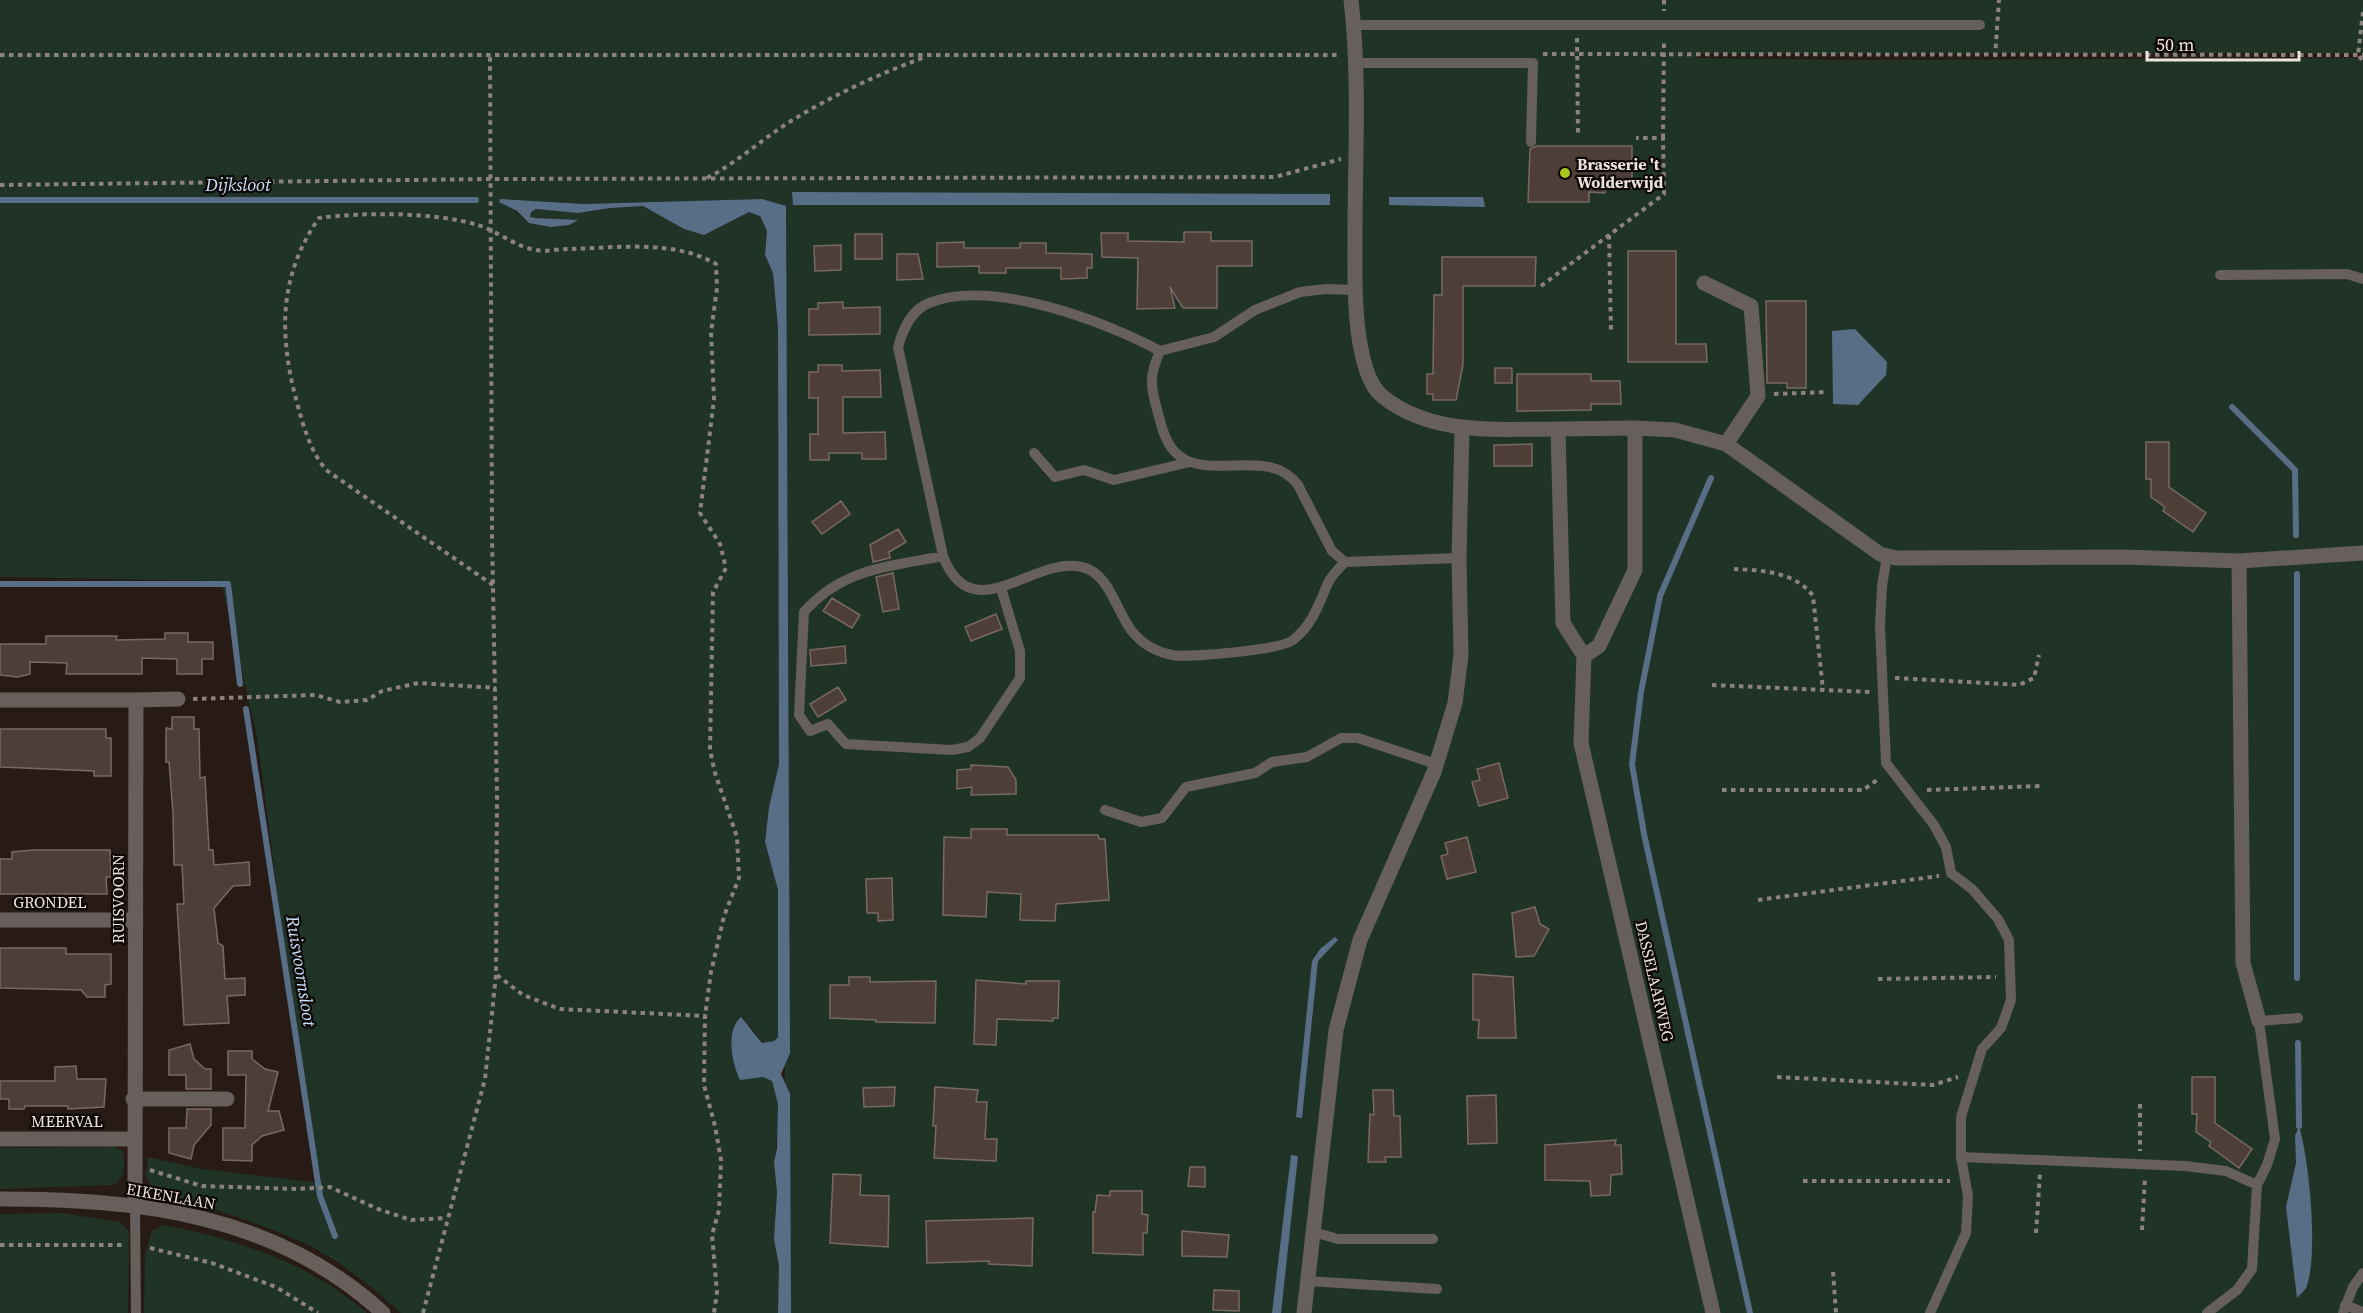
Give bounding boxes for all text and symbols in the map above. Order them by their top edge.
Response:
scale bar [2147,24,2298,62]
text: 50 m [2156,32,2194,57]
place label: Brasserie 't Wolderwijd [1577,153,1664,193]
marker: Brasserie 't Wolderwijd [1558,166,1572,180]
water label: Dijksloot [204,172,272,197]
street label: RUISVOORN [107,854,129,944]
street label: GRONDEL [13,891,87,913]
water label: Ruisvoornsloot [280,913,323,1029]
street label: DASSELAARWEG [1630,919,1680,1044]
street label: MEERVAL [31,1110,103,1132]
street label: EIKENLAAN [125,1177,217,1215]

